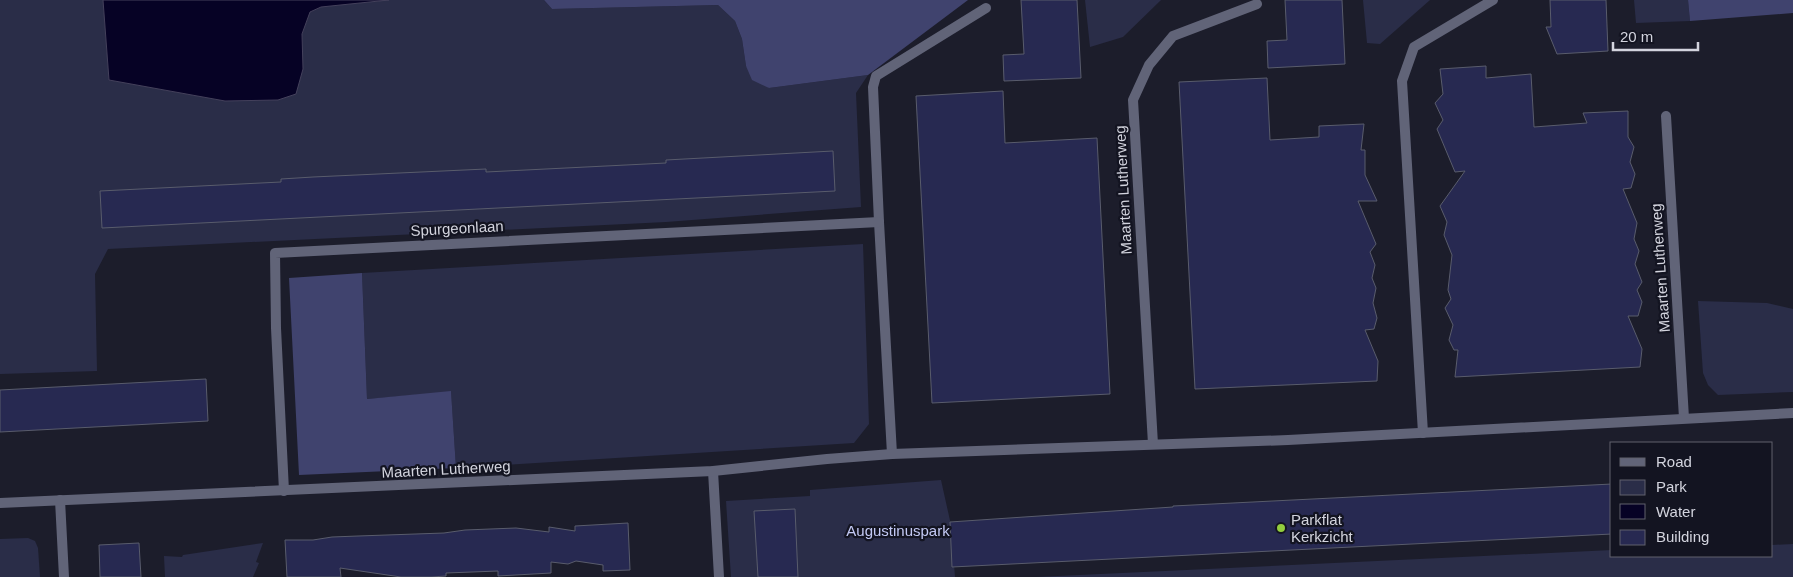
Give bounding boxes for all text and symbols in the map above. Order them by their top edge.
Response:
scale bar [1613,20,1698,52]
text: 20 m [1620,28,1653,45]
street label: Maarten Lutherweg [1111,125,1135,255]
street label: Maarten Lutherweg [1647,203,1673,333]
street label: Spurgeonlaan [410,217,504,239]
legend [1610,442,1773,557]
text: Road [1656,453,1692,470]
street label: Maarten Lutherweg [381,457,511,481]
text: Park [1656,478,1687,495]
text: Water [1656,503,1695,520]
place label: Parkflat Kerkzicht [1291,511,1354,545]
park label: Augustinuspark [846,522,950,539]
marker: Parkflat Kerkzicht [1275,522,1287,534]
text: Building [1656,528,1709,545]

